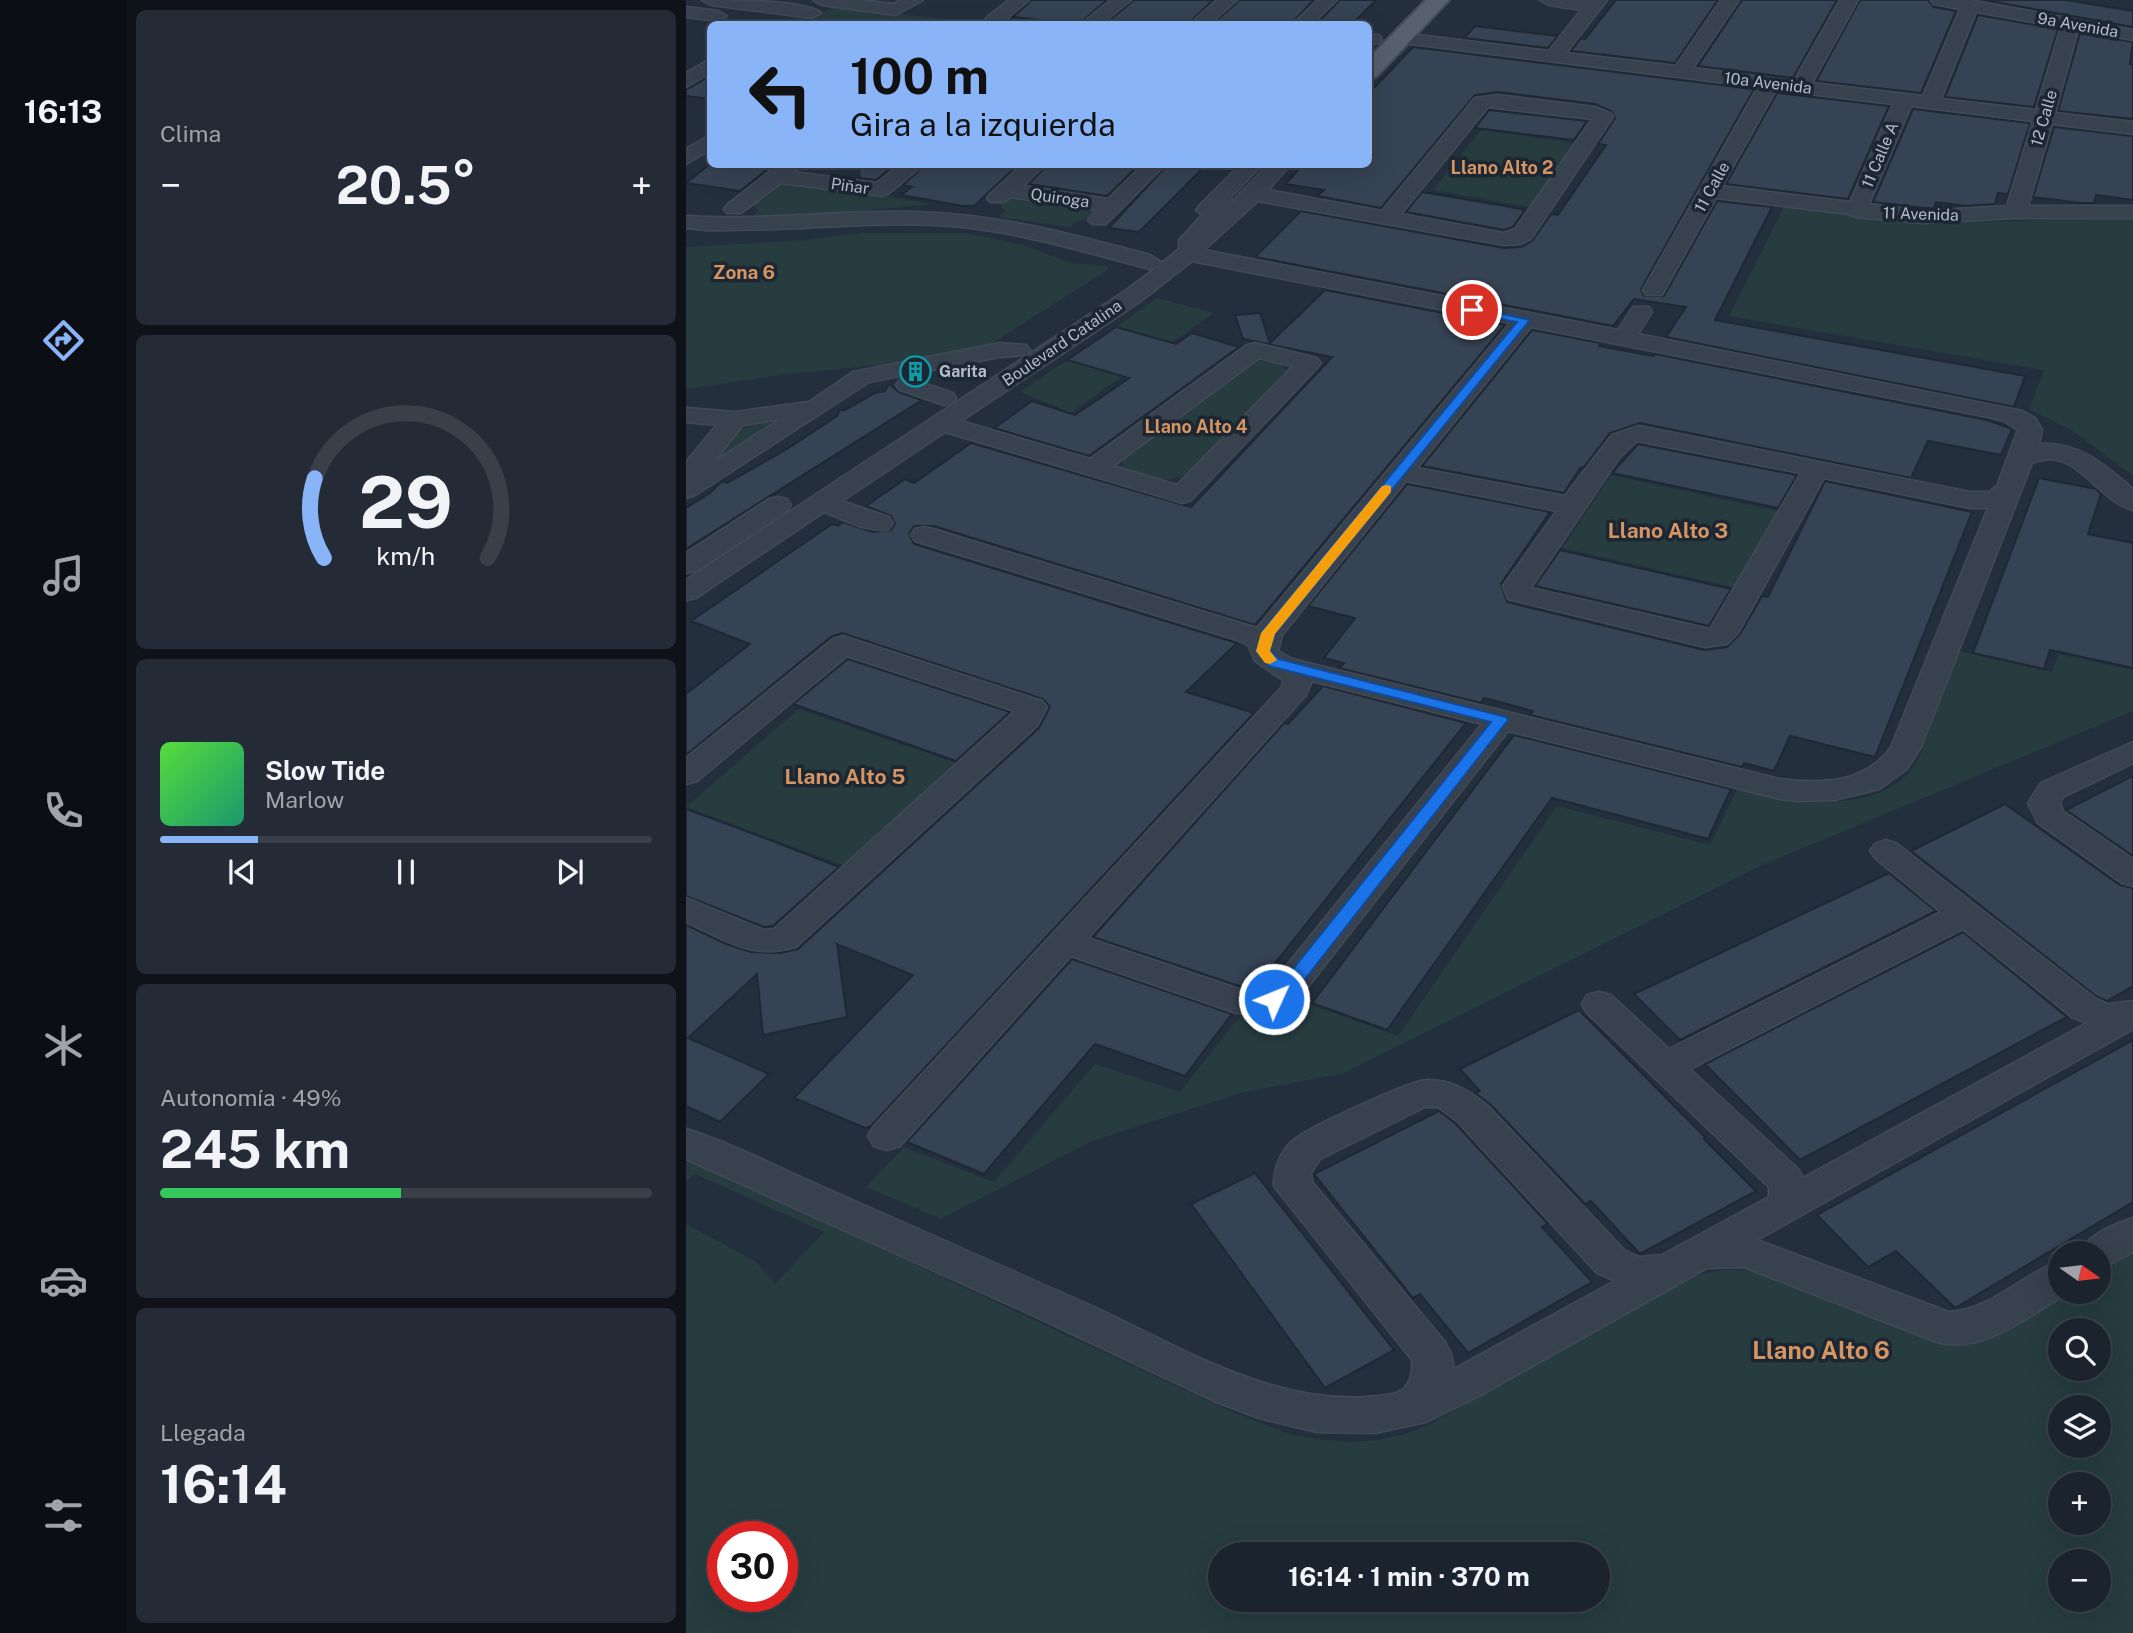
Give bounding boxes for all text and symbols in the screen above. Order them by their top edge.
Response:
street label: 9a Avenida [2036,9,2120,41]
text: 100 m [850,47,989,105]
icon: left [735,49,826,140]
street label: 10a Avenida [1723,68,1813,98]
street label: 12 Calle [2027,88,2061,148]
text: 16:13 [24,93,102,130]
text: Gira a la izquierda [850,106,1116,143]
street label: 11 Calle A [1858,119,1902,191]
text: Clima [160,120,221,147]
text: 20.5° [336,155,476,216]
district label: Llano Alto 2 [1451,157,1553,178]
street label: 11 Calle [1690,158,1734,216]
text: − [160,163,181,208]
text: + [631,163,652,208]
street label: Piñar [830,174,870,198]
street label: Quiroga [1029,184,1091,212]
street label: 11 Avenida [1883,203,1959,225]
district label: Zona 6 [713,261,775,283]
pin [1442,280,1502,340]
icon: arrive [1453,291,1491,329]
street label: Boulevard Catalina [999,296,1125,390]
icon: directions [39,316,88,365]
building icon: Garita [899,354,933,388]
place label: Garita [939,362,987,381]
district label: Llano Alto 4 [1144,416,1248,437]
text: 29 [359,459,453,544]
district label: Llano Alto 3 [1608,518,1728,543]
text: km/h [377,541,435,571]
icon: music [39,551,88,600]
text: Slow Tide [265,755,385,786]
district label: Llano Alto 5 [785,764,905,789]
icon: phone [39,786,88,835]
text: Marlow [265,786,344,813]
icon: previous [223,853,261,891]
icon: pause [387,853,425,891]
icon: next [551,853,589,891]
position arrow [1237,962,1311,1036]
icon: climate [39,1021,88,1070]
text: Autonomía · 49% [160,1084,342,1111]
text: 245 km [160,1119,350,1180]
north arrow [2048,1241,2110,1304]
map controls [2048,1241,2111,1612]
icon: car [39,1256,88,1305]
button: search [2048,1318,2111,1381]
district label: Llano Alto 6 [1752,1336,1890,1364]
button: layers [2048,1395,2111,1458]
text: Llegada [160,1419,246,1446]
text: 16:14 [160,1454,287,1515]
button: + [2048,1472,2111,1535]
icon: filters [39,1491,88,1540]
speed limit sign: 30 [707,1521,798,1612]
button: − [2048,1549,2111,1612]
text: 16:14 · 1 min · 370 m [1288,1561,1530,1592]

